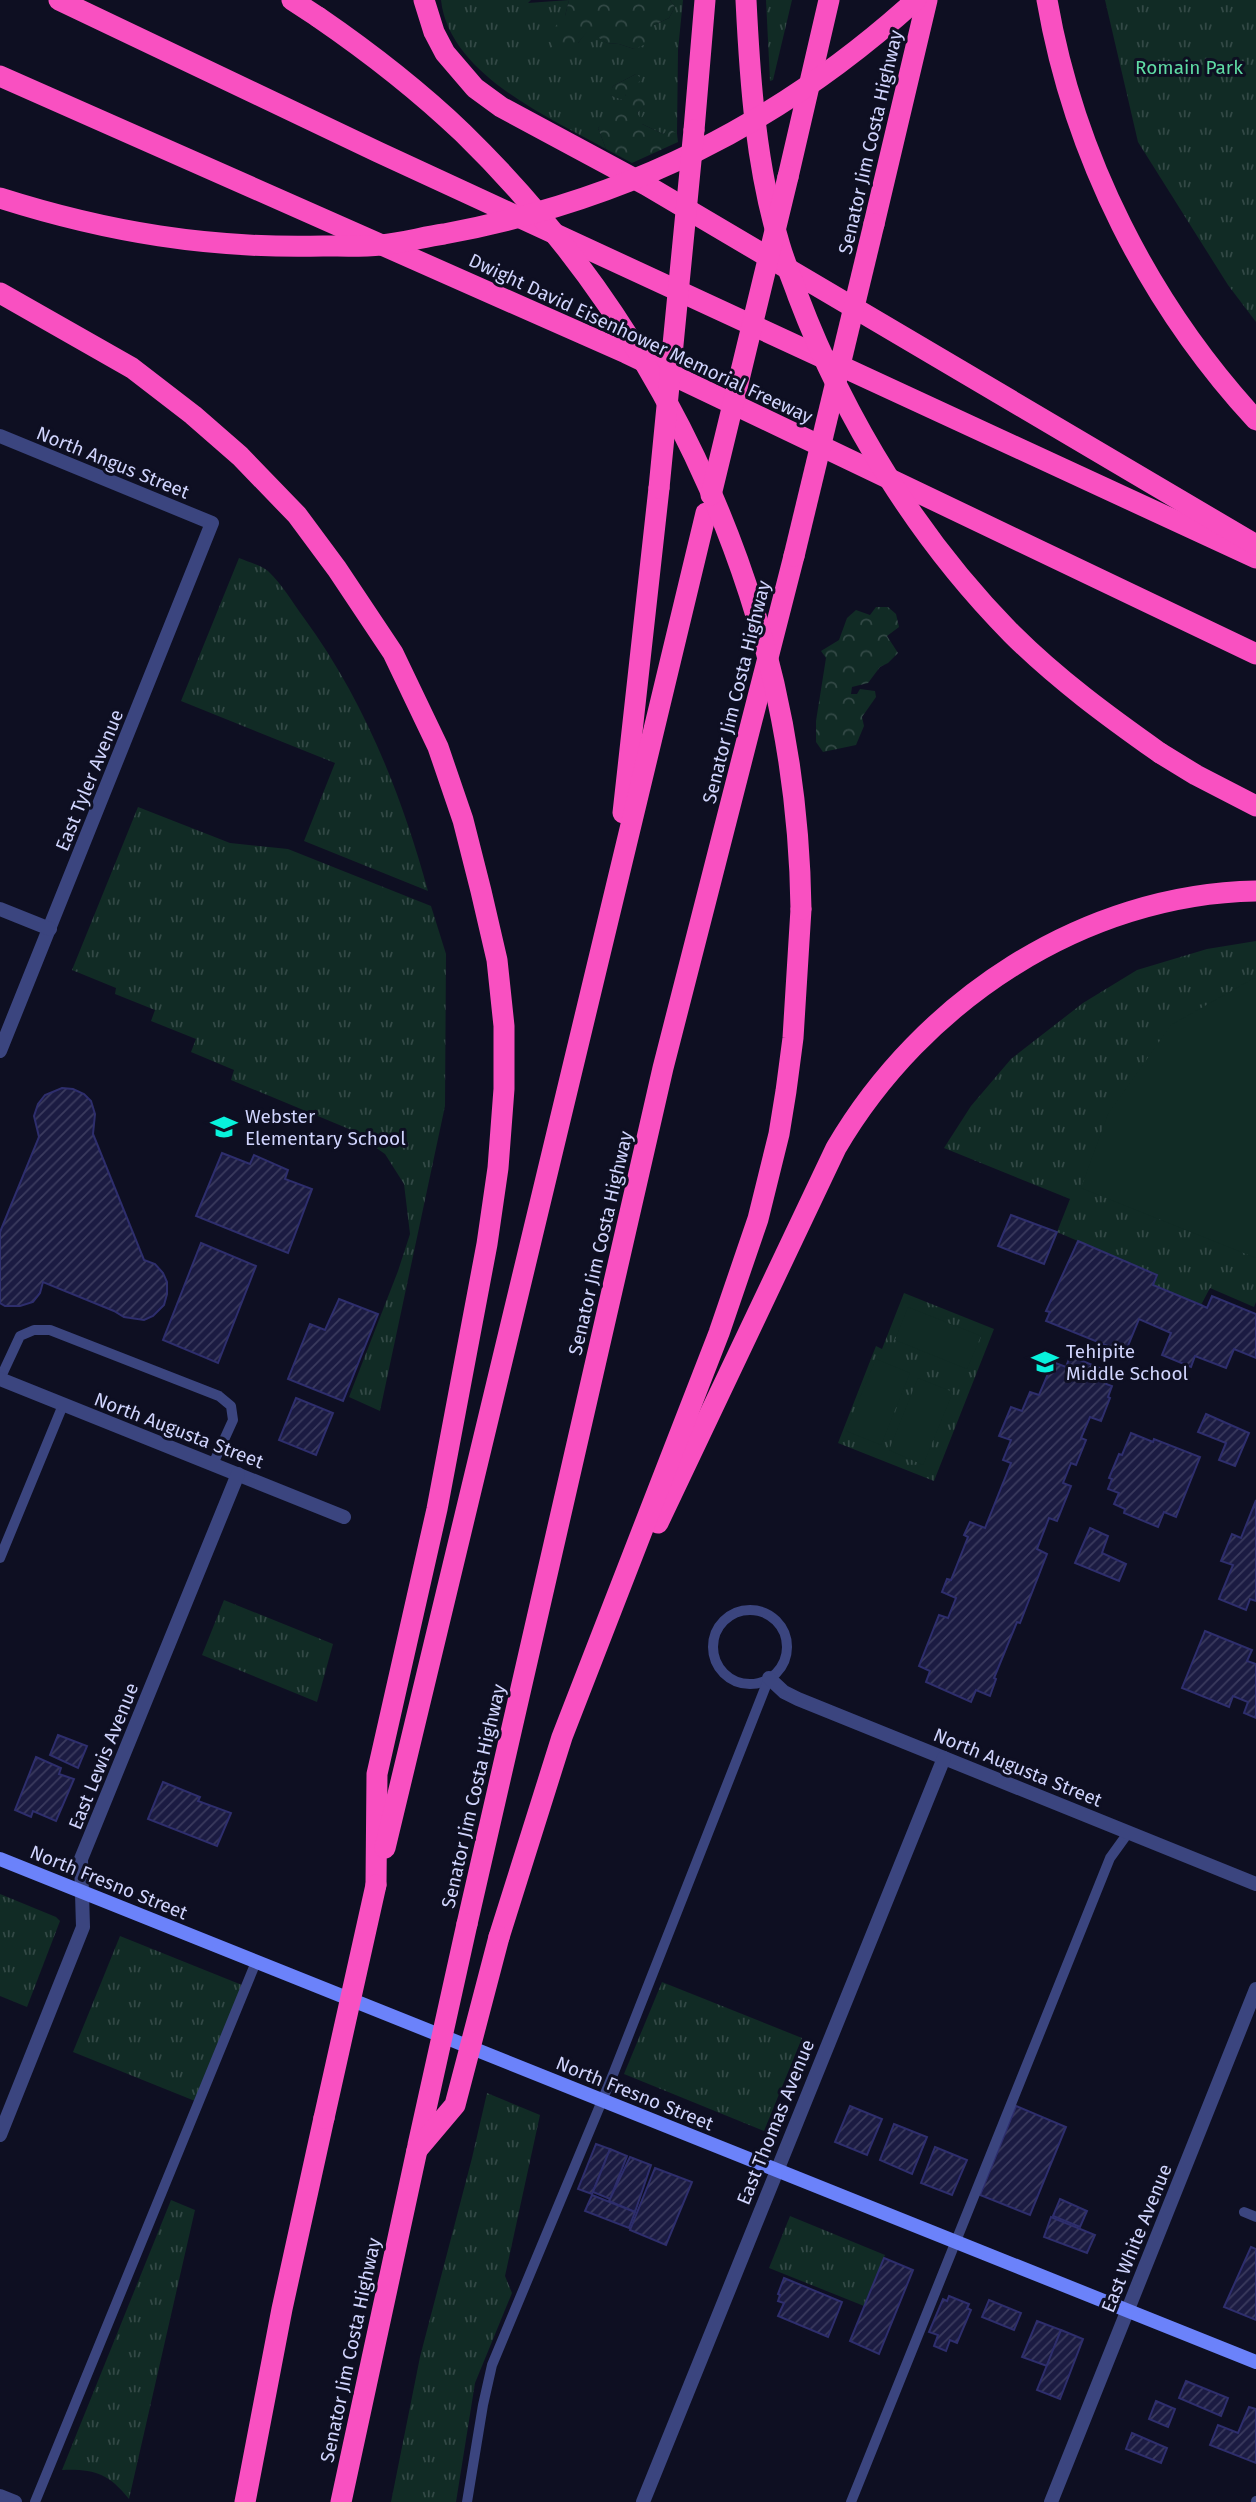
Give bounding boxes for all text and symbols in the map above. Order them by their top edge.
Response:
street label: Senator Jim Costa Highway [834,27,908,256]
park label: Romain Park [1135,56,1243,79]
street label: Dwight David Eisenhower Memorial Freeway [465,248,817,429]
street label: North Angus Street [33,421,193,504]
street label: Senator Jim Costa Highway [698,578,776,806]
street label: East Tyler Avenue [51,706,128,854]
place label: Webster Elementary School [245,1105,406,1150]
school or university icon: Webster Elementary School [209,1112,239,1142]
street label: Senator Jim Costa Highway [564,1128,638,1357]
place label: Tehipite Middle School [1066,1340,1188,1385]
school or university icon: Tehipite Middle School [1030,1347,1060,1377]
street label: North Augusta Street [91,1388,267,1473]
street label: East Lewis Avenue [64,1679,143,1833]
street label: Senator Jim Costa Highway [437,1681,511,1910]
street label: North Augusta Street [930,1723,1106,1812]
street label: North Fresno Street [27,1840,191,1925]
street label: East Thomas Avenue [732,2036,819,2208]
street label: North Fresno Street [553,2051,717,2136]
street label: East White Avenue [1096,2161,1177,2316]
street label: Senator Jim Costa Highway [315,2235,386,2465]

